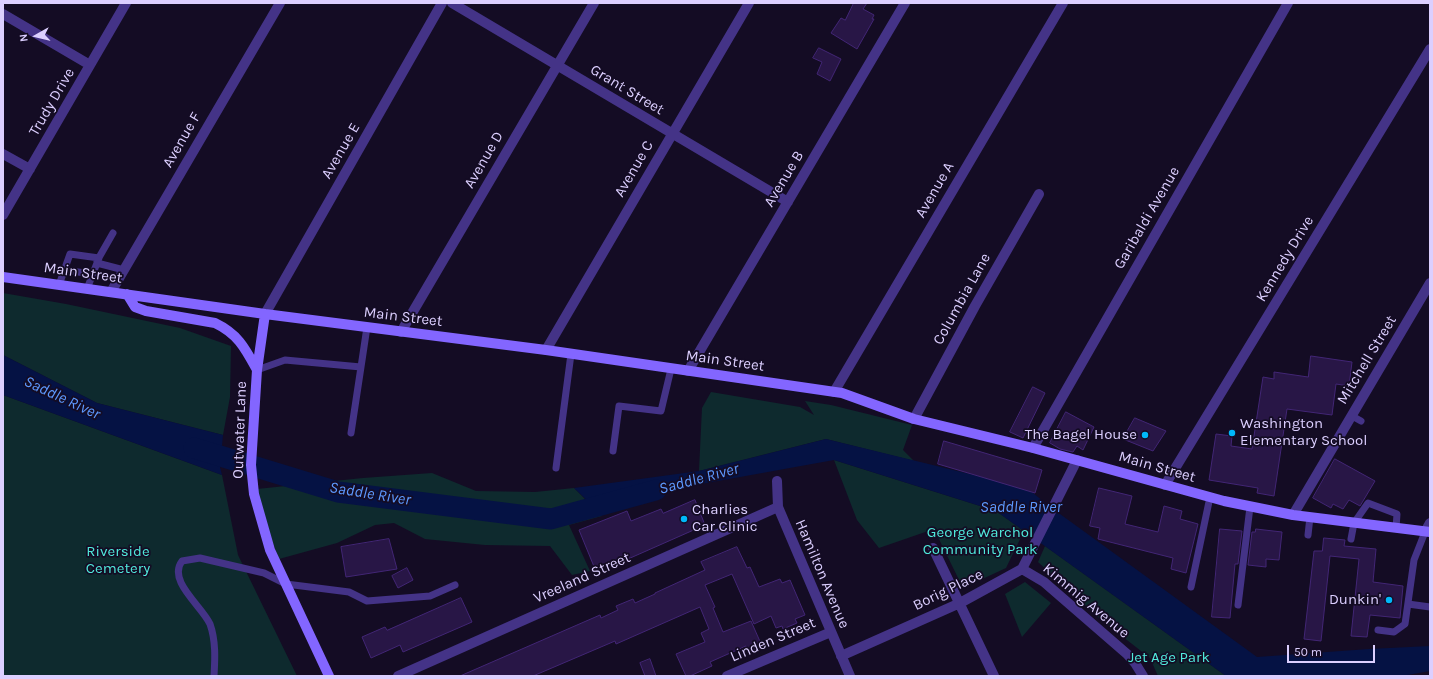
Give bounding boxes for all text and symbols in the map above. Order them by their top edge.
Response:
north arrow [16,16,56,56]
text: N [17,33,31,43]
street label: Grant Street [587,61,667,119]
street label: Trudy Drive [25,65,79,139]
street label: Avenue F [159,109,205,171]
street label: Avenue E [318,120,364,182]
street label: Avenue D [460,128,508,192]
street label: Avenue C [611,138,657,200]
street label: Avenue B [760,148,808,210]
street label: Avenue A [912,159,958,221]
street label: Garibaldi Avenue [1110,164,1184,272]
street label: Kennedy Drive [1252,213,1318,305]
street label: Columbia Lane [929,250,995,348]
street label: Main Street [43,259,123,287]
street label: Main Street [363,303,443,331]
street label: Mitchell Street [1333,312,1401,408]
street label: Main Street [685,347,765,375]
water label: Saddle River [21,372,103,424]
street label: Outwater Lane [229,381,251,479]
place label: Washington Elementary School [1240,415,1367,450]
place label: The Bagel House [1025,426,1137,444]
marker: Washington Elementary School [1227,428,1237,438]
marker: The Bagel House [1140,430,1150,440]
street label: Main Street [1116,447,1198,487]
water label: Saddle River [657,459,741,499]
water label: Saddle River [328,478,412,510]
water label: Saddle River [980,497,1062,517]
place label: Charlies Car Clinic [692,501,758,536]
marker: Charlies Car Clinic [679,514,689,524]
street label: Hamilton Avenue [791,517,853,631]
park label: George Warchol Community Park [923,524,1037,559]
park label: Riverside Cemetery [86,543,150,578]
street label: Vreeland Street [531,549,633,607]
street label: Kimmig Avenue [1039,560,1133,642]
street label: Borig Place [910,565,986,615]
place label: Dunkin' [1329,591,1381,609]
marker: Dunkin' [1384,595,1394,605]
street label: Linden Street [728,614,818,666]
scale bar [1289,637,1377,663]
text: 50 m [1294,645,1322,659]
park label: Jet Age Park [1128,649,1210,667]

